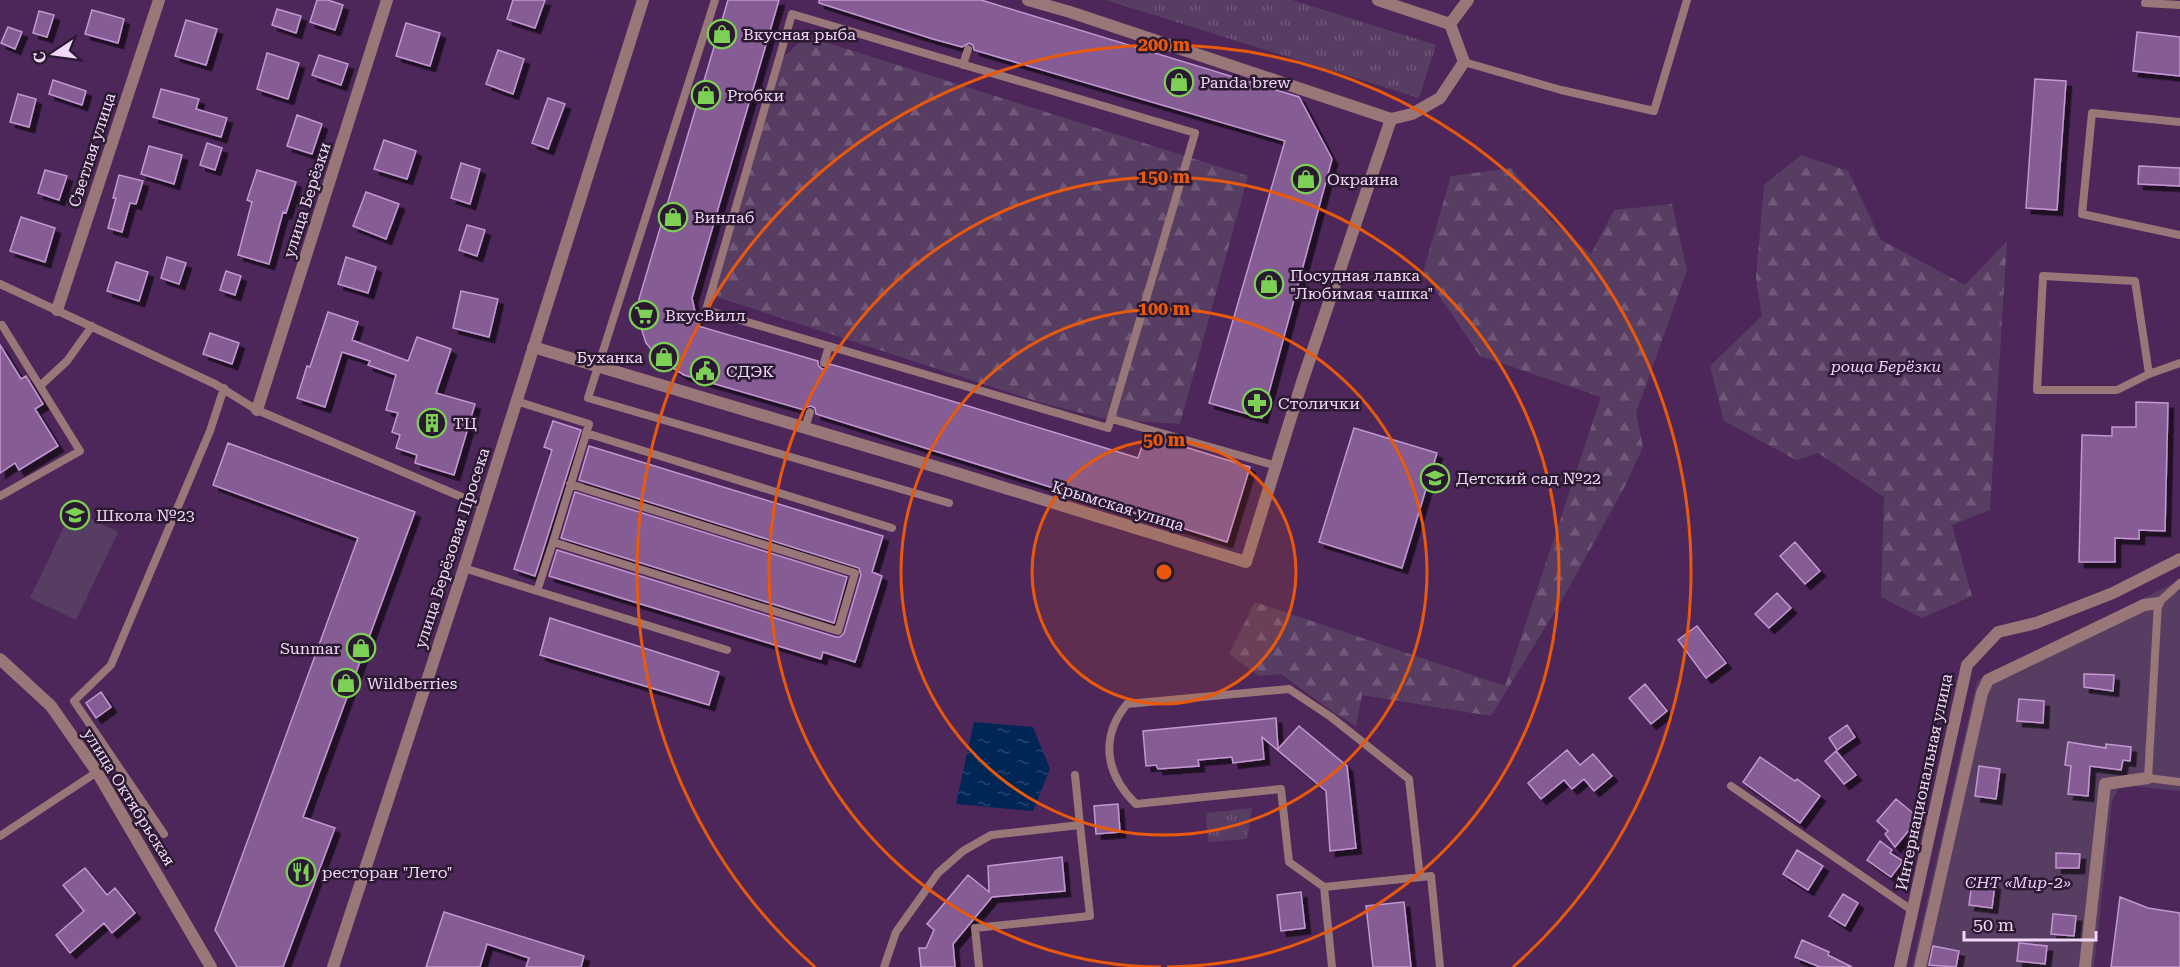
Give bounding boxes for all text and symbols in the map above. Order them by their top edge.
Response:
shop icon: Вкусная рыба [706,18,738,50]
north arrow [24,24,84,84]
place label: Вкусная рыба [743,25,856,44]
text: 200 m [1138,34,1191,55]
text: С [29,50,50,65]
shop icon: Panda brew [1163,66,1195,98]
place label: Panda brew [1200,73,1291,92]
shop icon: Proбки [690,79,722,111]
place label: Proбки [727,86,784,105]
street label: Светлая улица [65,90,120,210]
street label: улица Берёзки [279,140,335,260]
shop icon: Окраина [1290,163,1322,195]
text: 150 m [1138,166,1191,187]
place label: Окраина [1327,170,1399,189]
shop icon: Винлаб [657,201,689,233]
place label: Винлаб [694,208,755,227]
place label: Посудная лавка "Любимая чашка" [1290,266,1433,303]
shop icon: Посудная лавка "Любимая чашка" [1253,268,1285,300]
text: 100 m [1138,298,1191,319]
supermarket icon: ВкусВилл [628,299,660,331]
place label: ВкусВилл [665,306,746,325]
shop icon: Буханка [648,341,680,373]
place label: Буханка [576,348,643,367]
public building icon: СДЭК [689,355,721,387]
park label: роща Берёзки [1830,357,1941,376]
place label: СДЭК [726,362,774,381]
pharmacy icon: Столички [1241,387,1273,419]
place label: Столички [1278,394,1360,413]
building icon: ТЦ [416,407,448,439]
place label: ТЦ [453,414,477,433]
text: 50 m [1143,429,1186,450]
street label: улица Берёзовая Просека [411,445,494,651]
school or university icon: Детский сад №22 [1419,462,1451,494]
place label: Детский сад №22 [1456,469,1601,488]
street label: Крымская улица [1050,477,1187,535]
school or university icon: Школа №23 [59,499,91,531]
place label: Школа №23 [96,506,195,525]
centre of rings [1154,562,1174,582]
shop icon: Sunmar [345,632,377,664]
place label: Sunmar [280,639,340,658]
shop icon: Wildberries [330,667,362,699]
street label: Интернациональная улица [1892,672,1956,892]
place label: Wildberries [367,674,458,693]
street label: улица Октябрьская [79,725,179,869]
restaurant icon: ресторан "Лето" [285,856,317,888]
place label: ресторан "Лето" [322,863,453,882]
park label: СНТ «Мир-2» [1965,873,2071,892]
scale bar [1964,904,2096,942]
text: 50 m [1973,914,2014,935]

